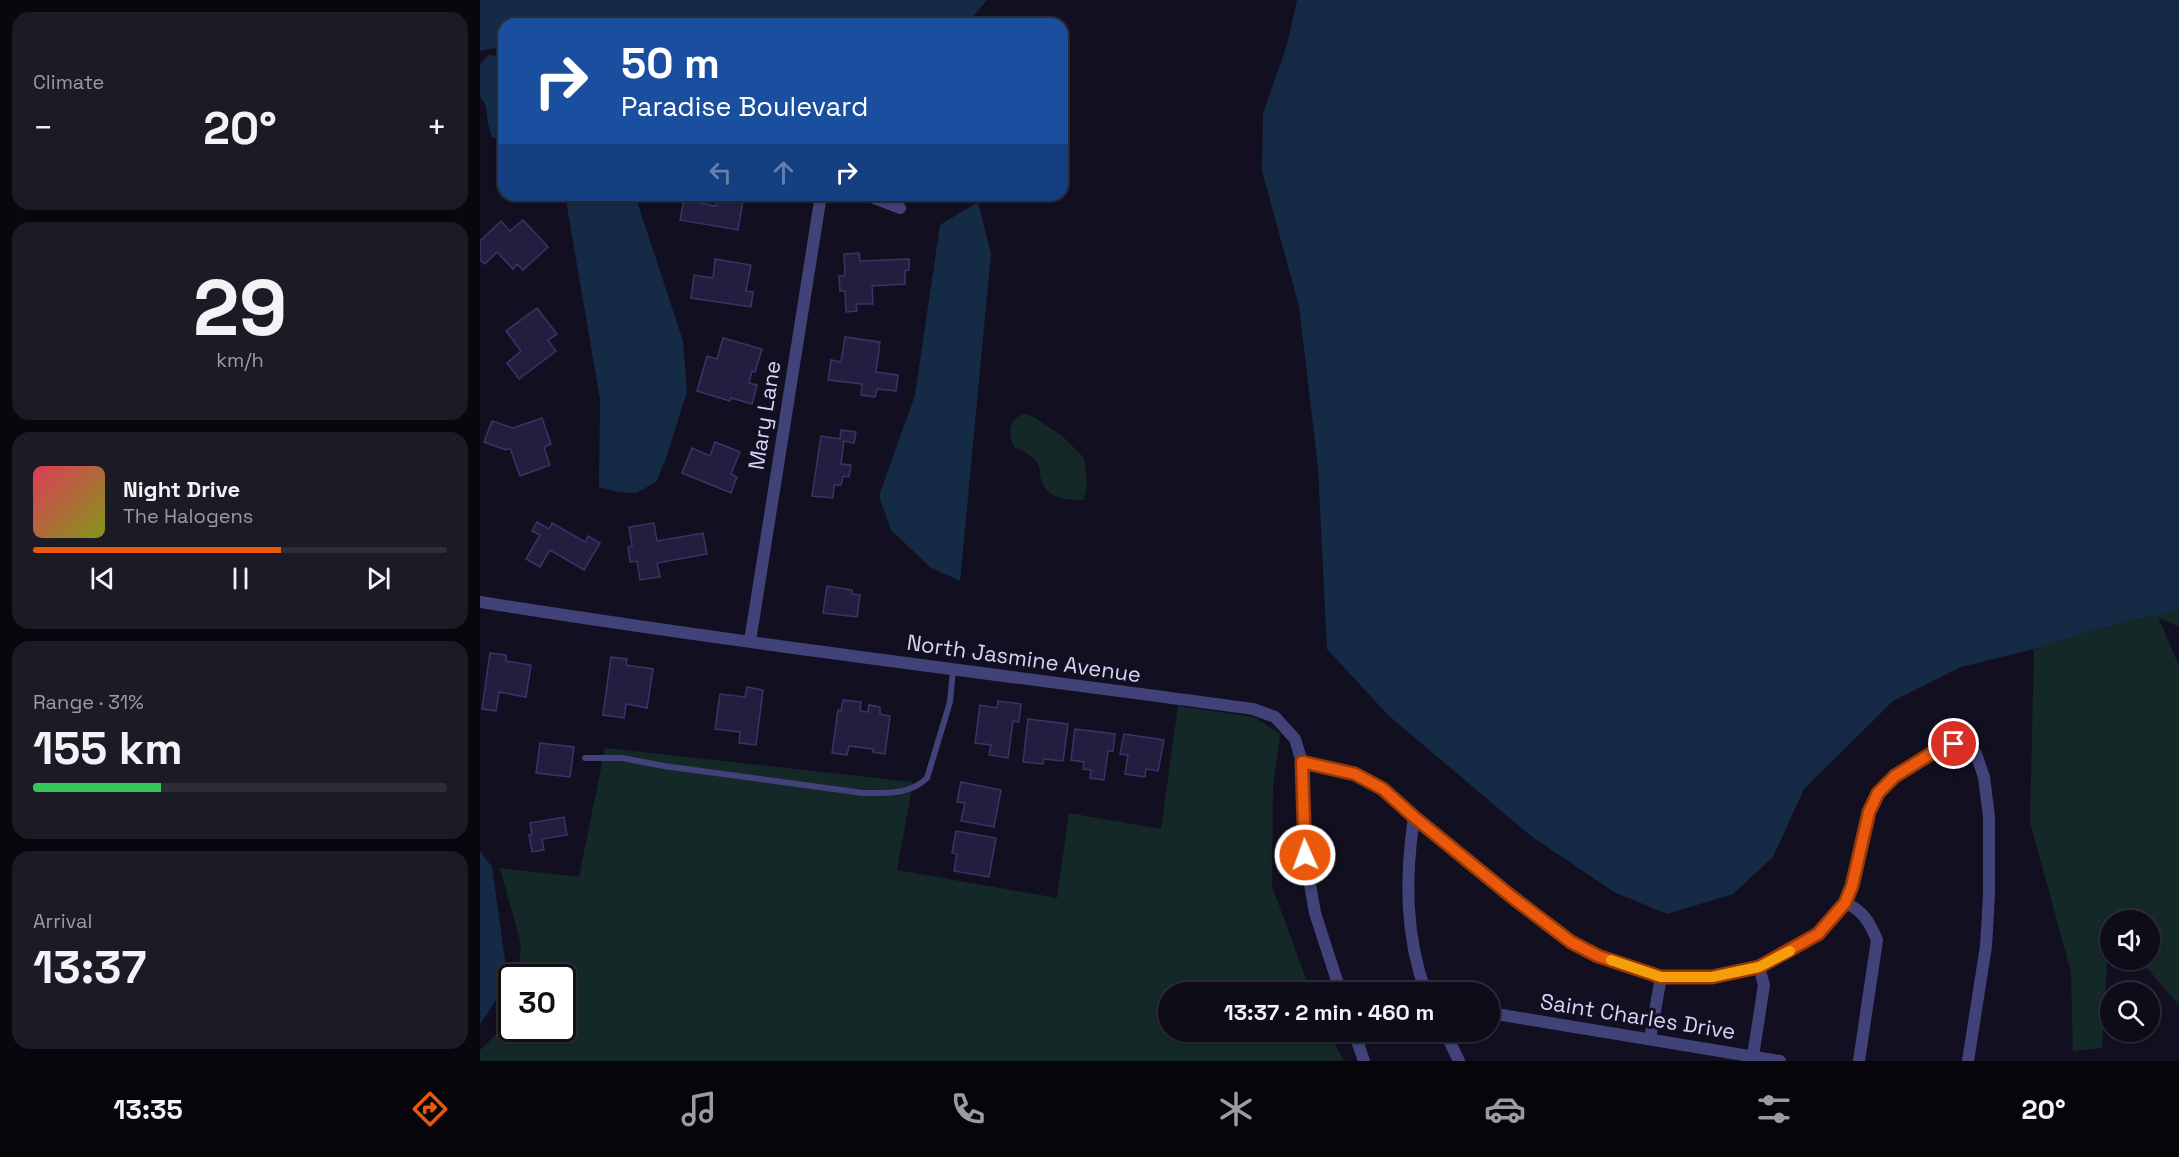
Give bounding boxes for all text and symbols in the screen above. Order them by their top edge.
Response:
text: 50 m [621,37,720,90]
icon: right [522,42,600,120]
text: Climate [33,69,104,95]
text: Paradise Boulevard [621,89,868,124]
text: 20° [203,100,277,157]
text: − [33,107,53,149]
text: + [427,107,447,149]
icon: left [704,156,737,189]
icon: ahead [767,156,800,189]
icon: right [830,156,863,189]
text: 29 [193,258,287,358]
text: km/h [216,347,264,373]
street label: Mary Lane [742,358,786,472]
text: Night Drive [123,475,240,503]
text: The Halogens [123,503,253,529]
icon: previous [86,562,119,595]
icon: pause [224,562,257,595]
icon: next [362,562,395,595]
street label: North Jasmine Avenue [905,628,1143,688]
text: Range · 31% [33,689,144,715]
pin [1928,718,1979,769]
text: 155 km [33,720,183,777]
icon: arrive [1937,727,1970,760]
position arrow [1273,823,1337,887]
text: Arrival [33,908,92,934]
map controls [2100,910,2160,1042]
button: sound [2100,910,2160,970]
text: 13:37 [33,939,146,996]
speed limit sign: 30 [498,964,576,1042]
button: search [2100,982,2160,1042]
street label: Saint Charles Drive [1538,987,1738,1045]
text: 13:37 · 2 min · 460 m [1224,998,1434,1026]
icon: directions [409,1088,451,1130]
icon: music [678,1088,720,1130]
icon: phone [947,1088,989,1130]
icon: climate [1215,1088,1257,1130]
icon: car [1484,1088,1526,1130]
icon: filters [1753,1088,1795,1130]
text: 13:35 [113,1092,183,1127]
text: 20° [2021,1092,2066,1127]

